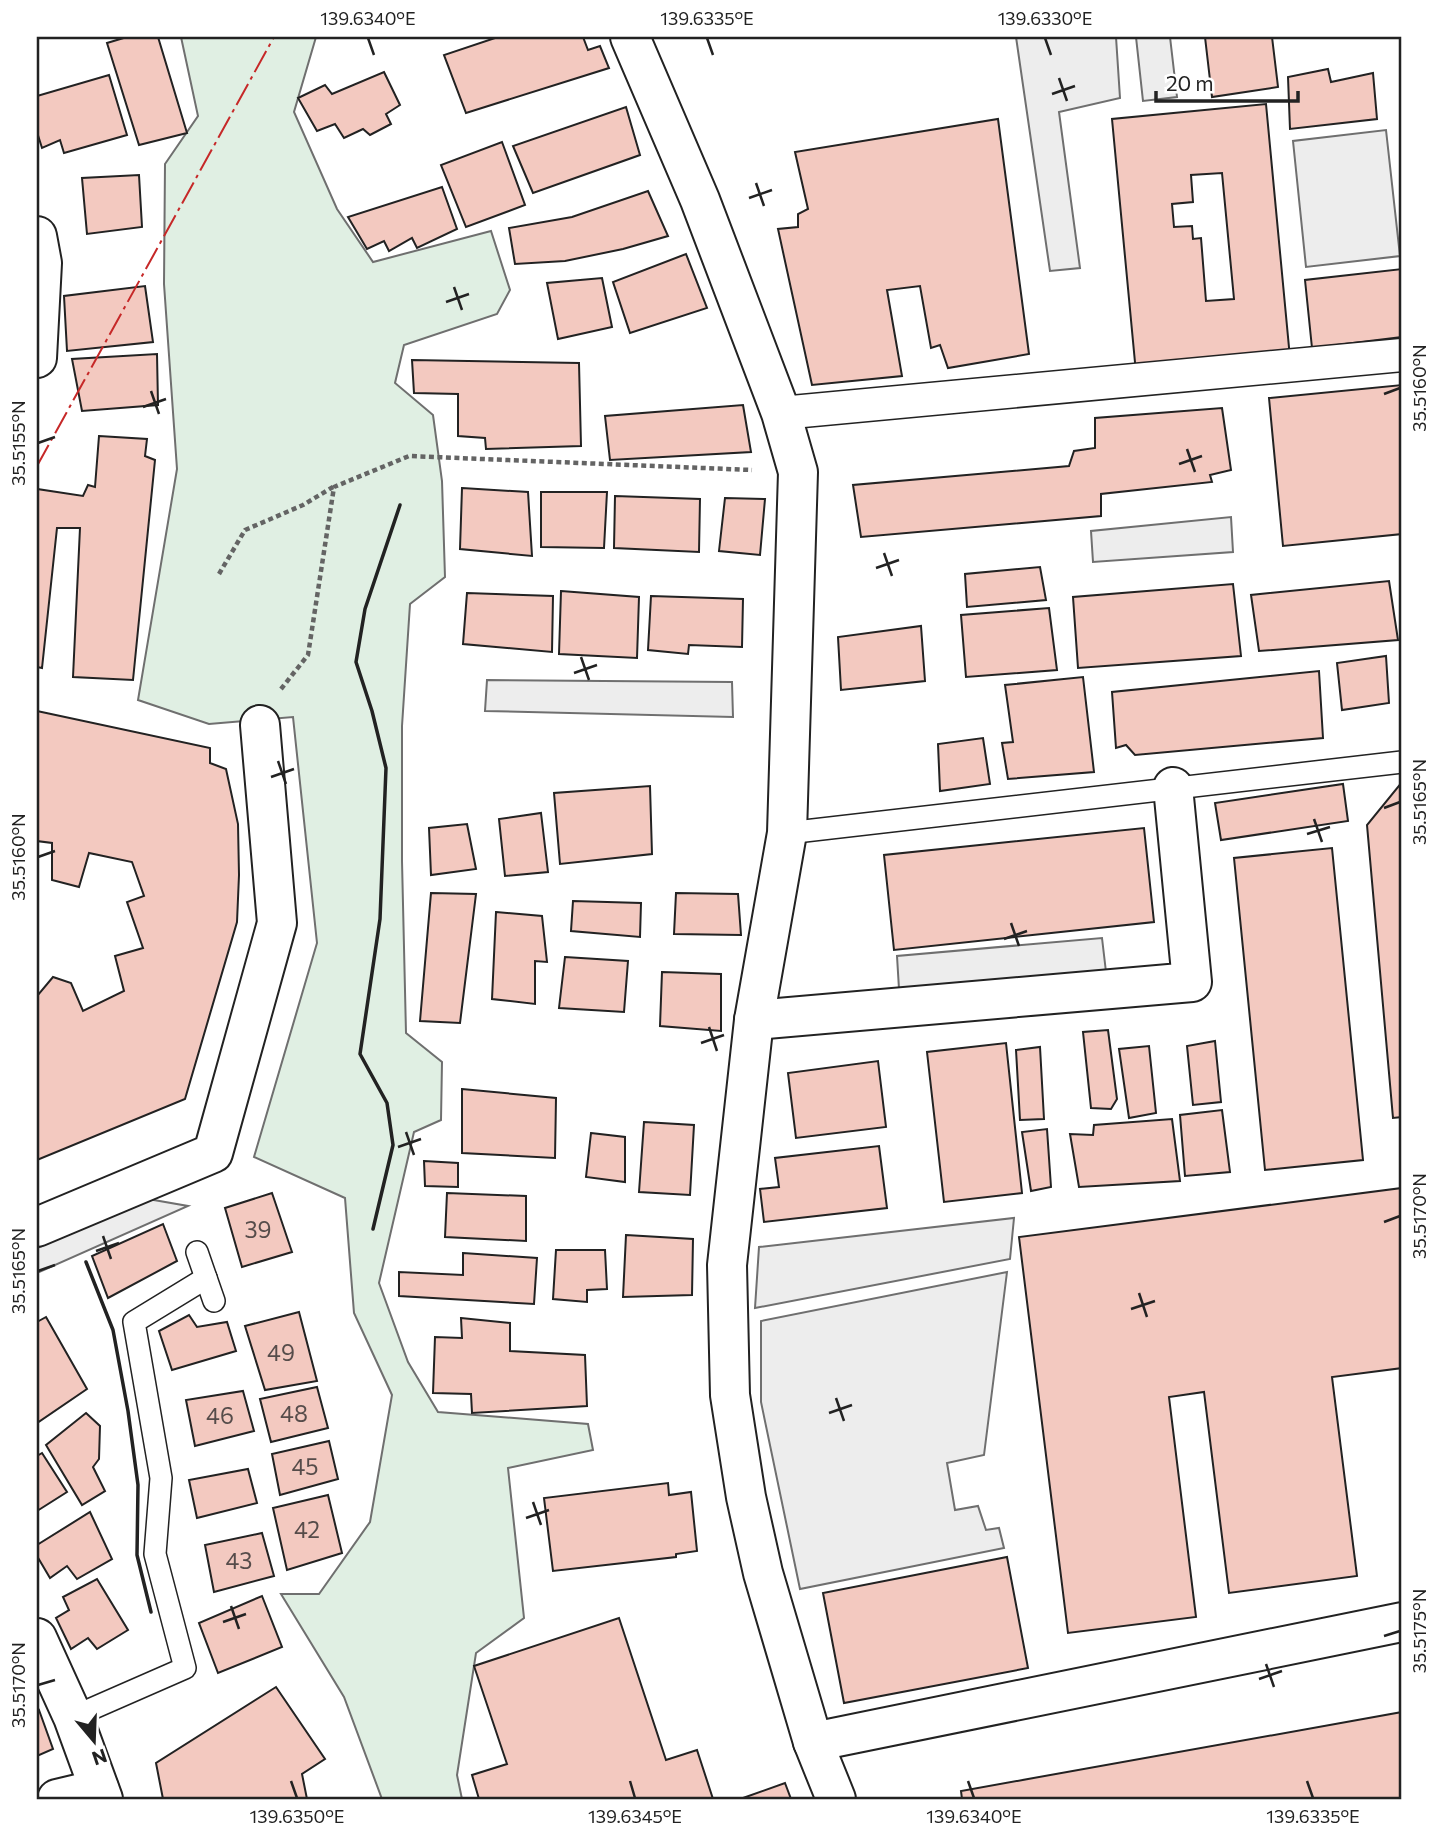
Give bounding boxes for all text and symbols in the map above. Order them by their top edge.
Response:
text: 139.6340°E [320,7,416,29]
text: 139.6335°E [660,7,754,29]
text: 139.6330°E [998,7,1092,29]
scale bar [1156,60,1297,104]
text: 20 m [1166,70,1214,95]
text: 35.5160°N [1408,344,1430,432]
text: 35.5155°N [7,400,29,486]
text: 35.5165°N [1408,759,1430,845]
text: 35.5160°N [7,813,29,901]
text: 35.5170°N [1408,1173,1430,1259]
house number: 39 [244,1215,272,1243]
text: 35.5165°N [7,1228,29,1314]
house number: 49 [267,1338,295,1366]
house number: 48 [280,1399,308,1427]
house number: 46 [206,1401,234,1429]
house number: 45 [291,1452,319,1480]
house number: 42 [294,1515,320,1543]
house number: 43 [226,1546,252,1574]
text: 35.5175°N [1408,1589,1430,1673]
text: 35.5170°N [7,1642,29,1728]
north arrow [60,1706,130,1776]
text: N [89,1744,110,1771]
text: 139.6350°E [250,1805,344,1827]
text: 139.6345°E [588,1805,682,1827]
text: 139.6340°E [926,1805,1022,1827]
text: 139.6335°E [1266,1805,1360,1827]

